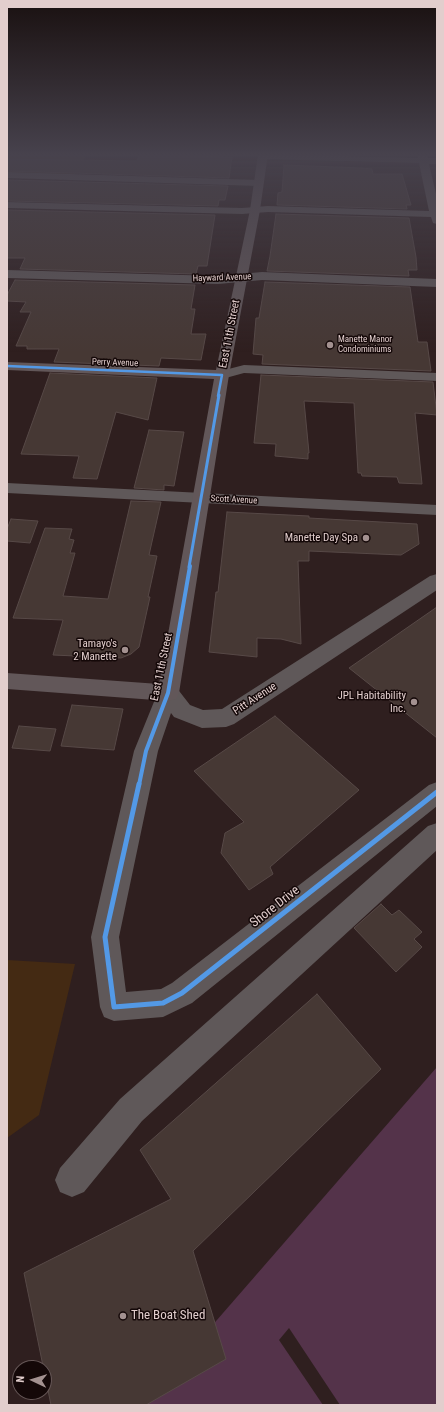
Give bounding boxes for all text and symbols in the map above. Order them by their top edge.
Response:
street label: Hayward Avenue [192,272,252,284]
street label: East 11th Street [217,299,243,369]
place label: Manette Manor Condominiums [338,335,392,356]
marker: Manette Manor Condominiums [325,340,335,350]
street label: Perry Avenue [92,357,138,369]
street label: Scott Avenue [210,493,258,507]
place label: Manette Day Spa [285,531,358,545]
marker: Manette Day Spa [361,533,371,543]
street label: East 11th Street [148,632,176,702]
place label: Tamayo's 2 Manette [73,637,117,663]
marker: Tamayo's 2 Manette [120,645,130,655]
street label: Pitt Avenue [231,680,279,718]
place label: JPL Habitability Inc. [337,689,406,715]
marker: JPL Habitability Inc. [409,697,419,707]
street label: Shore Drive [247,883,303,931]
place label: The Boat Shed [131,1308,205,1324]
marker: The Boat Shed [118,1311,128,1321]
north arrow [12,1360,52,1400]
text: N [14,1375,27,1383]

